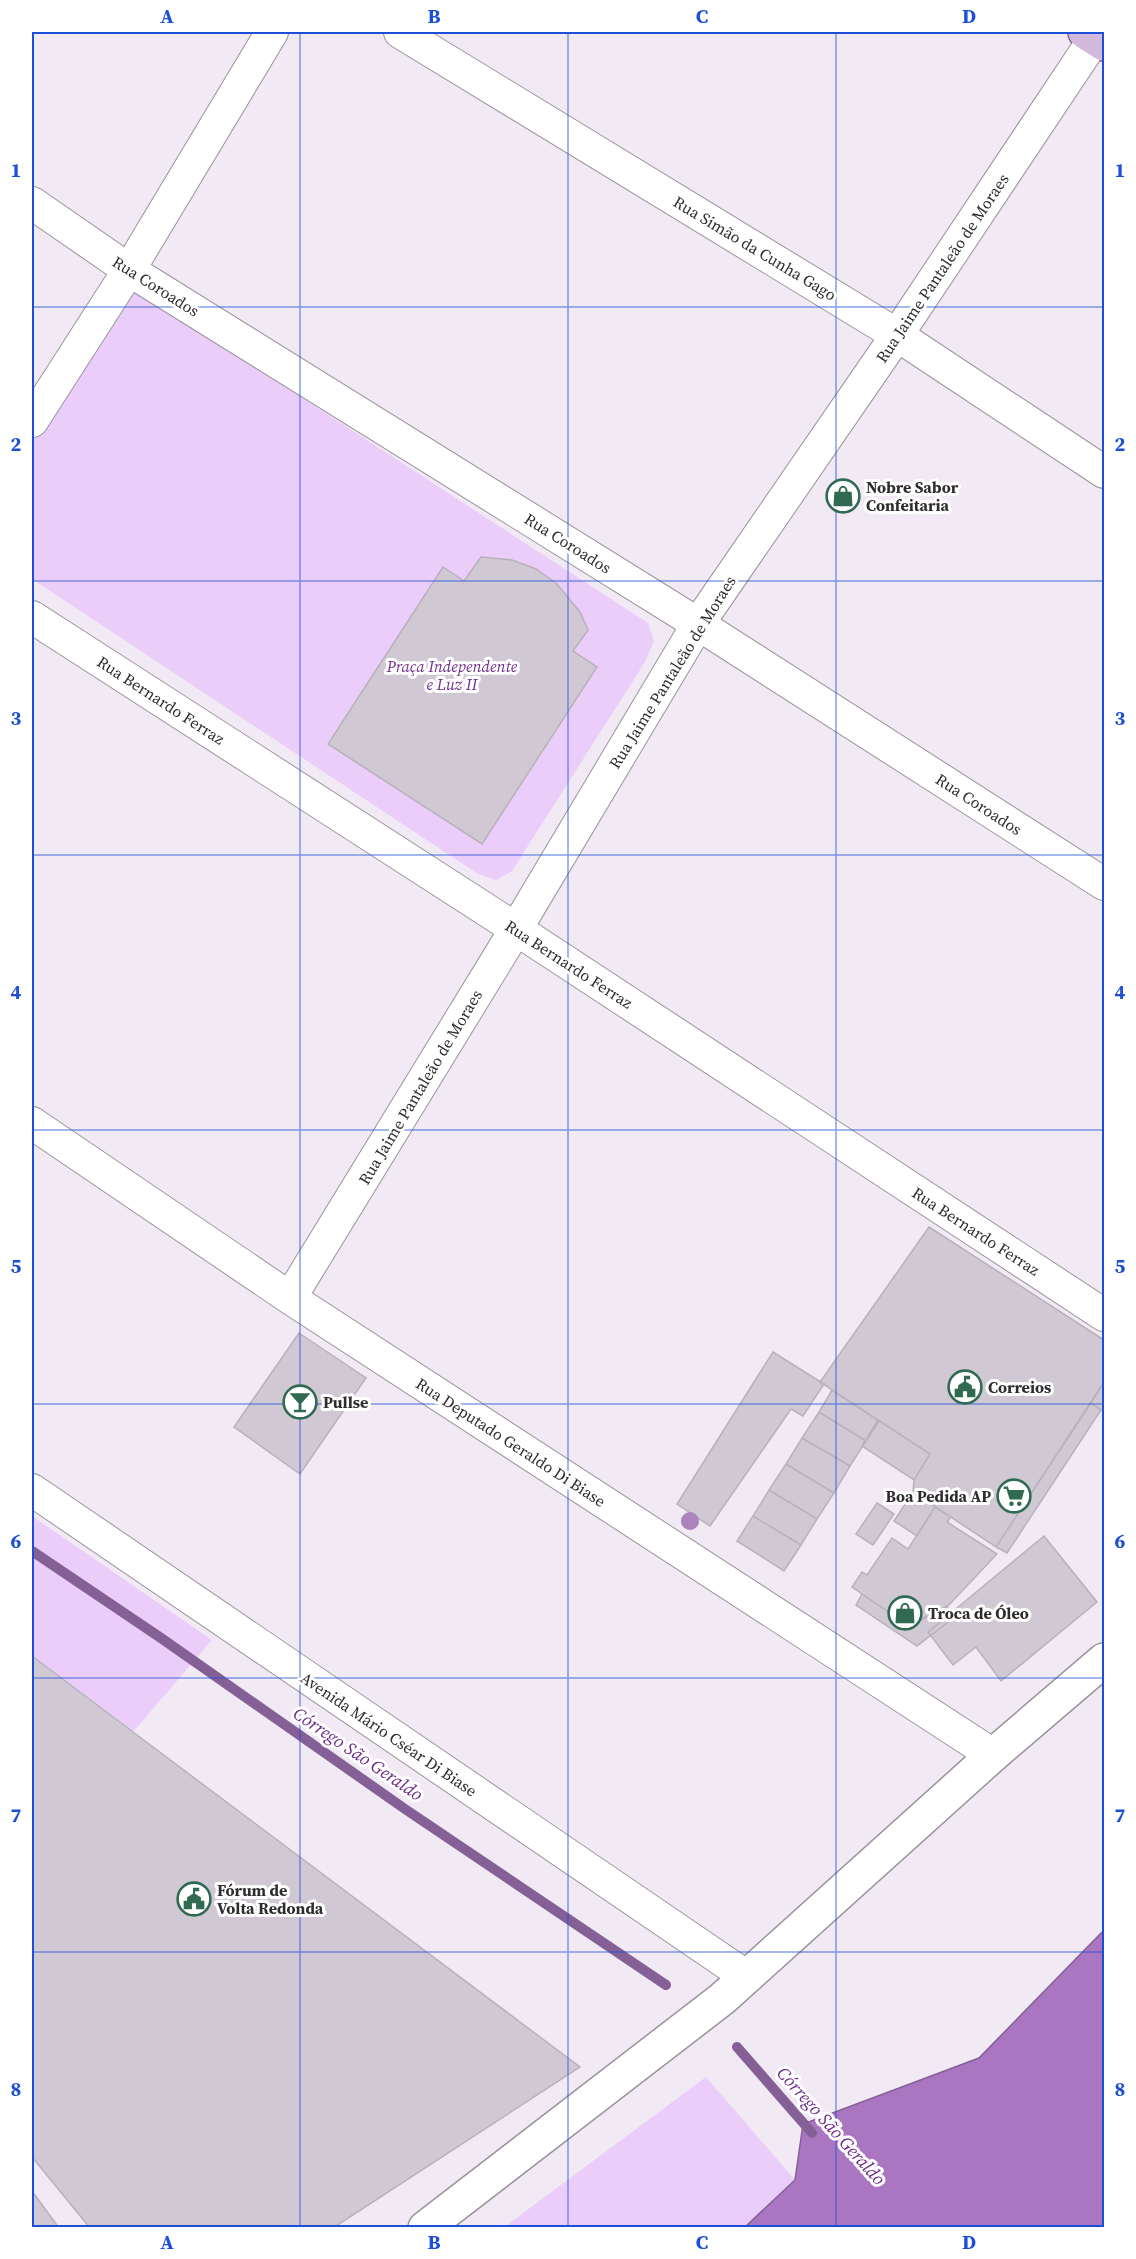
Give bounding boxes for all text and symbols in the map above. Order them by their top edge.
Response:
text: A [160,2,174,30]
text: B [427,2,441,30]
text: C [696,2,708,30]
text: D [962,2,976,30]
text: 1 [11,156,21,184]
text: 1 [1115,156,1125,184]
street label: Rua Jaime Pantaleão de Moraes [870,169,1014,367]
street label: Rua Simão da Cunha Gago [669,191,841,306]
street label: Rua Coroados [108,251,204,321]
text: 2 [11,430,22,458]
text: 2 [1115,430,1126,458]
place label: Nobre Sabor Confeitaria [866,476,959,516]
shop icon: Nobre Sabor Confeitaria [825,478,861,514]
street label: Rua Coroados [520,508,616,578]
street label: Rua Jaime Pantaleão de Moraes [603,571,741,773]
street label: Rua Bernardo Ferraz [93,650,229,750]
park label: Praça Independente e Luz II [386,655,518,695]
text: 3 [11,704,22,732]
text: 3 [1115,704,1126,732]
street label: Rua Coroados [932,768,1026,840]
street label: Rua Bernardo Ferraz [501,914,637,1014]
text: 4 [11,978,22,1006]
text: 4 [1115,978,1126,1006]
street label: Rua Jaime Pantaleão de Moraes [353,985,487,1189]
street label: Rua Bernardo Ferraz [908,1181,1044,1281]
text: 5 [11,1252,22,1280]
text: 5 [1115,1252,1126,1280]
public building icon: Correios [947,1369,983,1405]
street label: Rua Deputado Geraldo Di Biase [412,1372,610,1512]
place label: Correios [988,1376,1051,1398]
bar icon: Pullse [282,1384,318,1420]
place label: Pullse [323,1391,368,1413]
supermarket icon: Boa Pedida AP [996,1478,1032,1514]
place label: Boa Pedida AP [885,1485,991,1507]
text: 6 [11,1527,22,1555]
text: 6 [1115,1527,1126,1555]
shop icon: Troca de Óleo [887,1595,923,1631]
place label: Troca de Óleo [928,1602,1029,1624]
street label: Avenida Mário Cséar Di Biase [296,1667,482,1801]
water label: Córrego São Geraldo [288,1701,428,1806]
text: 7 [11,1801,22,1829]
text: 7 [1115,1801,1126,1829]
place label: Fórum de Volta Redonda [217,1879,324,1919]
public building icon: Fórum de Volta Redonda [176,1881,212,1917]
water label: Córrego São Geraldo [771,2061,892,2191]
text: 8 [11,2075,21,2103]
text: 8 [1115,2075,1125,2103]
text: A [160,2228,174,2256]
text: B [427,2228,441,2256]
text: C [696,2228,708,2256]
text: D [962,2228,976,2256]

